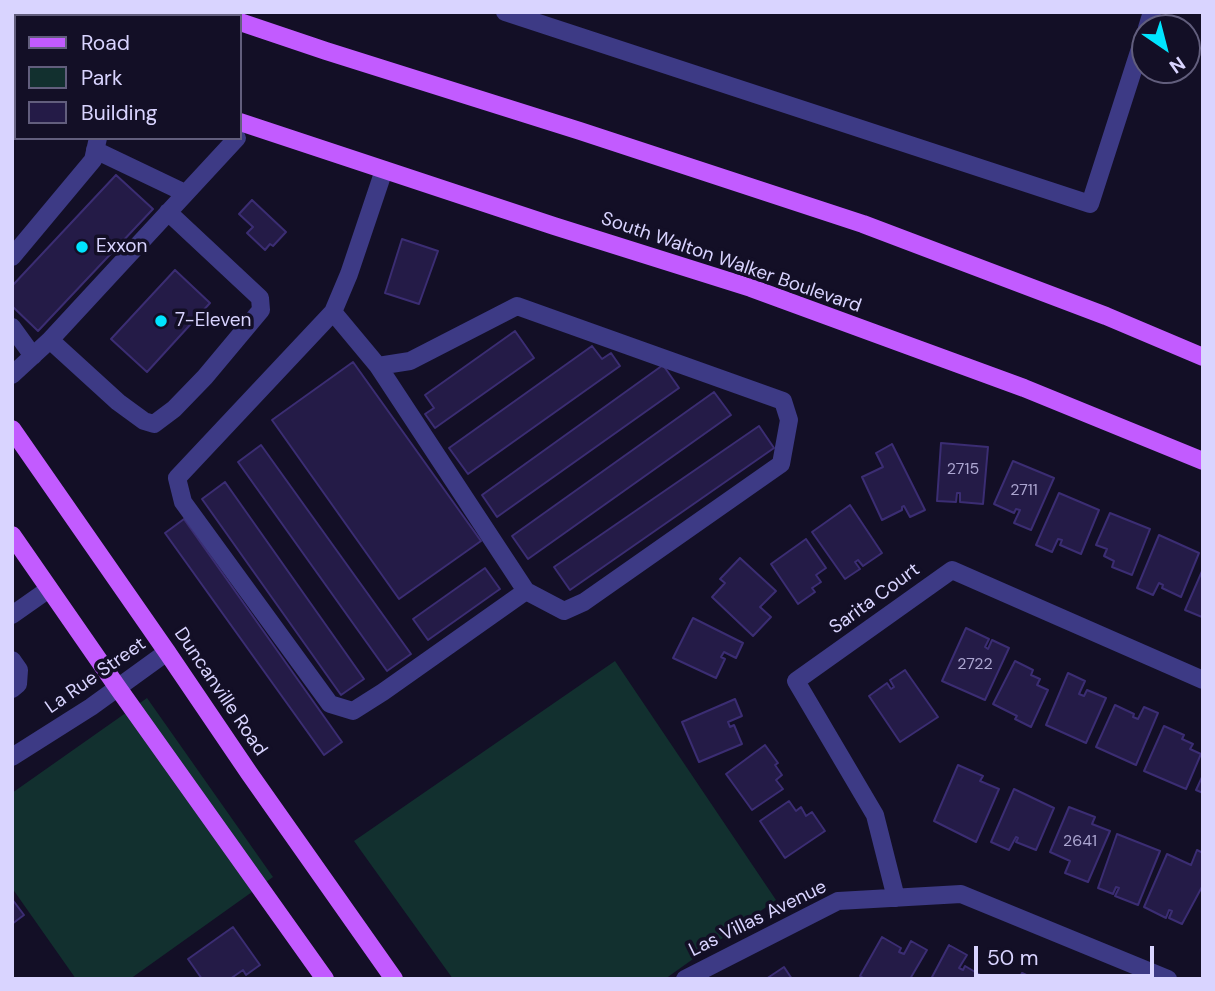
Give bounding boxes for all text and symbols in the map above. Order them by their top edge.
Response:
legend [14,14,242,140]
north arrow [1131,14,1201,84]
text: Road [81,29,130,57]
text: N [1164,51,1190,79]
text: Park [81,64,122,92]
text: Building [81,99,157,127]
street label: South Walton Walker Boulevard [598,208,864,318]
place label: Exxon [96,236,147,258]
marker: Exxon [74,239,90,255]
place label: 7-Eleven [175,310,251,332]
marker: 7-Eleven [153,313,169,329]
house number: 2715 [947,460,979,480]
house number: 2711 [1010,481,1038,501]
street label: Sarita Court [825,559,925,639]
street label: Duncanville Road [169,623,271,761]
street label: La Rue Street [41,633,151,719]
house number: 2722 [957,655,993,675]
house number: 2641 [1063,832,1097,852]
street label: Las Villas Avenue [686,876,830,962]
scale bar [977,932,1157,976]
text: 50 m [987,944,1038,972]

